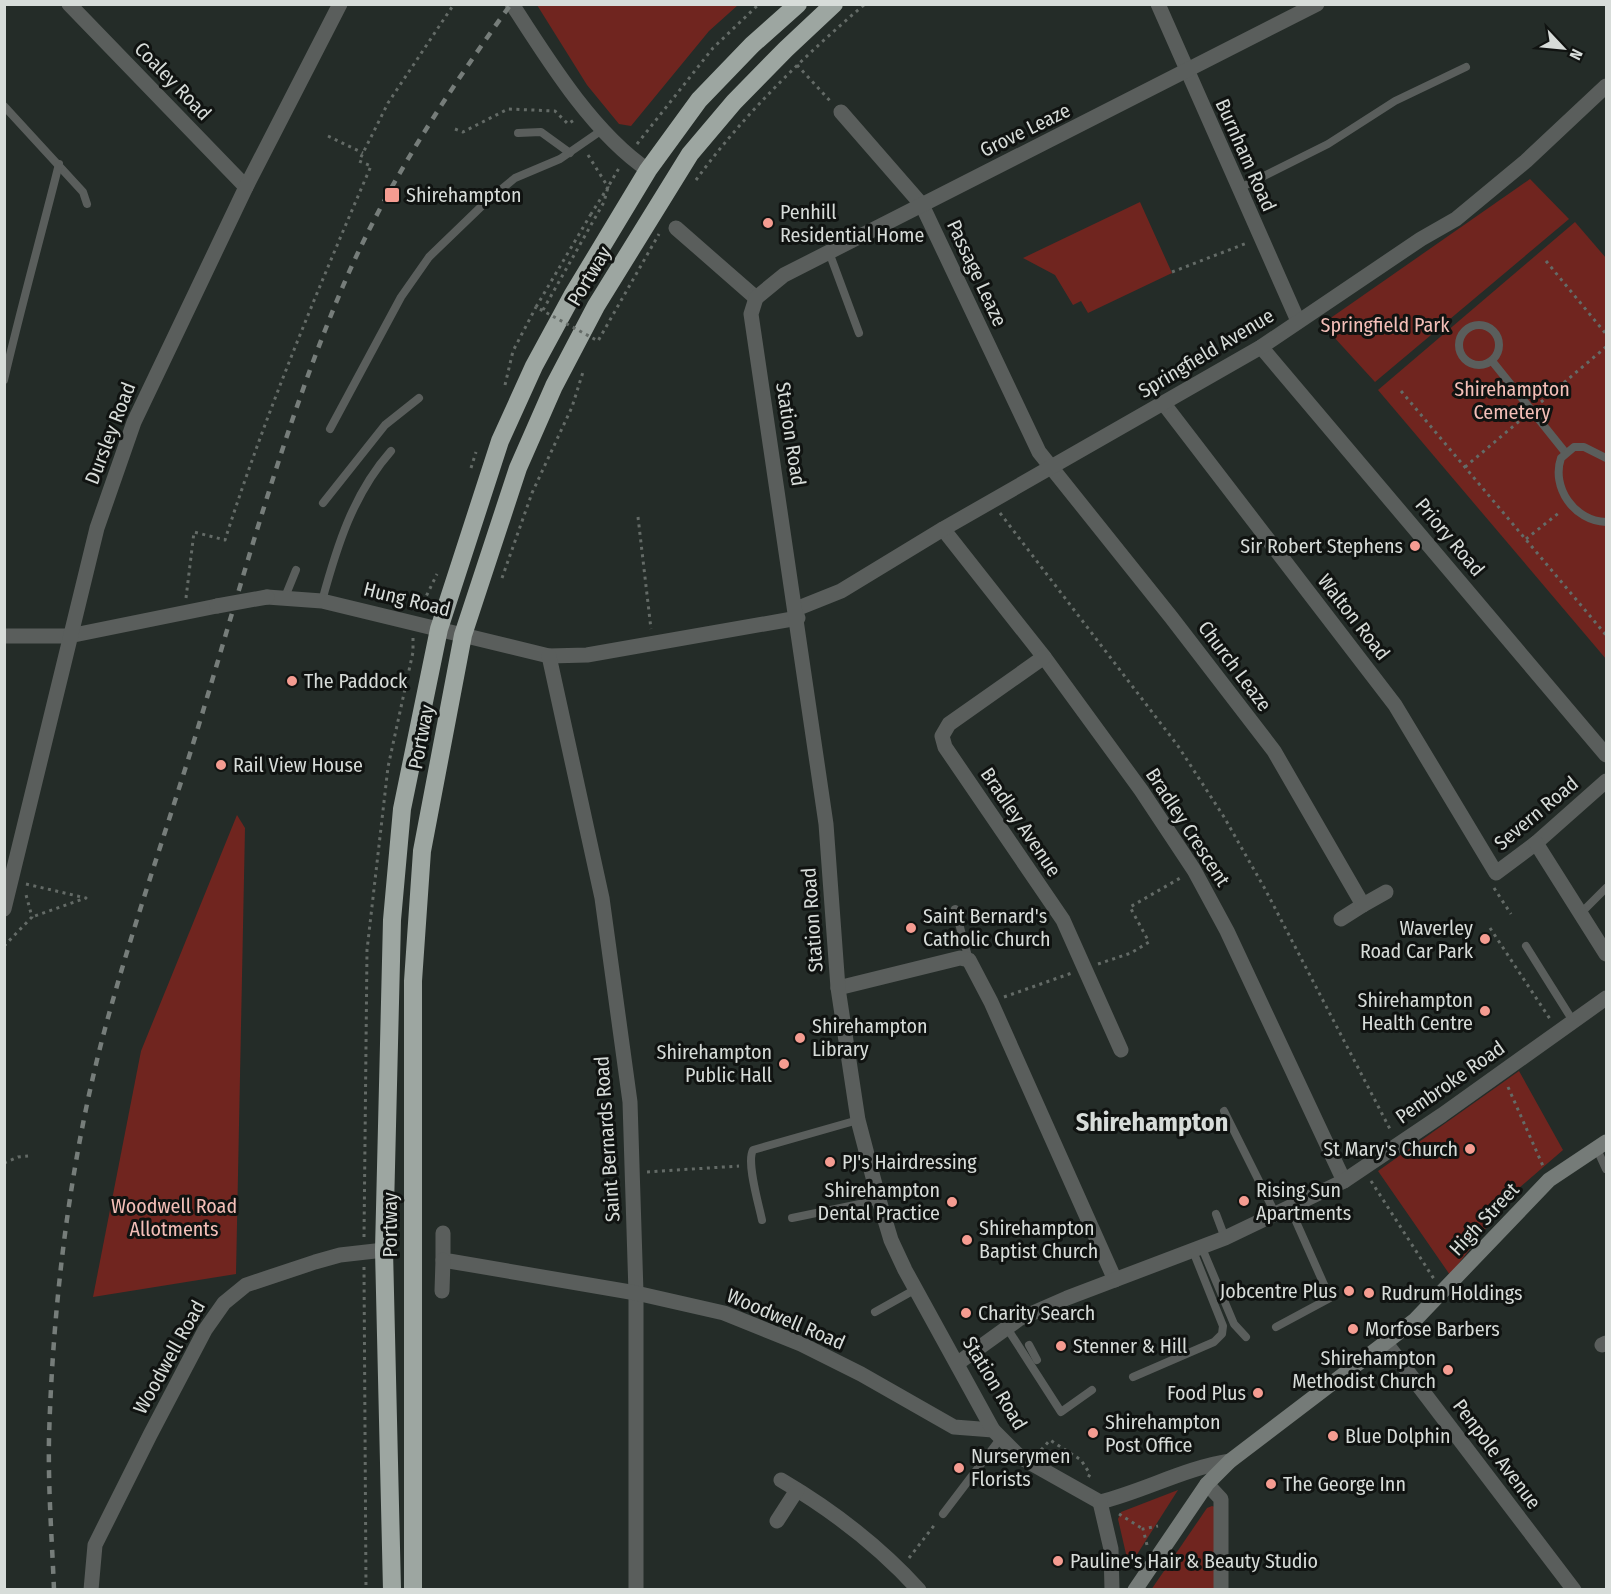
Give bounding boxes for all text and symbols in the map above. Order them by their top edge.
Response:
north arrow [1533,18,1593,78]
street label: Coaley Road [130,37,216,125]
text: N [1565,46,1587,63]
street label: Burnham Road [1210,95,1282,215]
street label: Grove Leaze [976,98,1074,162]
place label: Shirehampton [406,183,521,207]
marker: Shirehampton [383,186,401,204]
place label: Penhill Residential Home [780,200,924,247]
marker: Penhill Residential Home [761,216,775,230]
street label: Passage Leaze [942,216,1012,330]
street label: Portway [562,242,616,310]
street label: Springfield Avenue [1134,303,1278,403]
park label: Springfield Park [1321,313,1450,337]
park label: Shirehampton Cemetery [1454,377,1570,424]
street label: Dursley Road [80,379,140,487]
street label: Station Road [771,380,811,488]
street label: Priory Road [1410,493,1490,581]
place label: Sir Robert Stephens [1240,534,1403,558]
marker: Sir Robert Stephens [1408,539,1422,553]
street label: Walton Road [1313,569,1395,665]
street label: Hung Road [361,577,453,621]
street label: Church Leaze [1193,616,1277,716]
place label: The Paddock [304,669,408,693]
marker: The Paddock [285,674,299,688]
street label: Portway [403,703,439,771]
place label: Rail View House [233,753,363,777]
marker: Rail View House [214,758,228,772]
street label: Bradley Avenue [976,763,1066,881]
street label: Bradley Crescent [1141,763,1235,891]
street label: Severn Road [1489,771,1583,855]
street label: Station Road [796,867,828,973]
place label: Saint Bernard's Catholic Church [923,904,1050,951]
place label: Waverley Road Car Park [1360,916,1474,963]
marker: Saint Bernard's Catholic Church [904,921,918,935]
marker: Waverley Road Car Park [1478,932,1492,946]
place label: Shirehampton Health Centre [1358,988,1473,1035]
marker: Shirehampton Health Centre [1478,1004,1492,1018]
place label: Shirehampton Library [812,1014,927,1061]
marker: Shirehampton Library [793,1031,807,1045]
street label: Pembroke Road [1391,1035,1509,1129]
place label: Shirehampton Public Hall [657,1040,772,1087]
street label: Saint Bernards Road [589,1055,625,1223]
marker: Shirehampton Public Hall [777,1057,791,1071]
district label: Shirehampton [1076,1107,1228,1138]
place label: St Mary's Church [1323,1137,1458,1161]
marker: St Mary's Church [1463,1142,1477,1156]
place label: PJ's Hairdressing [842,1150,977,1174]
marker: PJ's Hairdressing [823,1155,837,1169]
street label: High Street [1444,1177,1524,1260]
place label: Shirehampton Dental Practice [818,1178,940,1225]
place label: Rising Sun Apartments [1256,1178,1351,1225]
street label: Portway [378,1192,402,1258]
park label: Woodwell Road Allotments [111,1194,237,1241]
marker: Rising Sun Apartments [1237,1194,1251,1208]
marker: Shirehampton Dental Practice [945,1195,959,1209]
place label: Shirehampton Baptist Church [979,1216,1098,1263]
marker: Shirehampton Baptist Church [960,1233,974,1247]
place label: Jobcentre Plus [1220,1279,1337,1303]
place label: Rudrum Holdings [1381,1281,1523,1305]
street label: Woodwell Road [723,1283,849,1355]
marker: Jobcentre Plus [1342,1284,1356,1298]
marker: Rudrum Holdings [1362,1286,1376,1300]
street label: Woodwell Road [128,1296,210,1418]
place label: Charity Search [978,1301,1095,1325]
marker: Charity Search [959,1306,973,1320]
place label: Morfose Barbers [1365,1317,1500,1341]
marker: Morfose Barbers [1346,1322,1360,1336]
street label: Station Road [958,1332,1032,1434]
place label: Stenner & Hill [1073,1334,1187,1358]
marker: Stenner & Hill [1054,1339,1068,1353]
place label: Shirehampton Methodist Church [1292,1346,1436,1393]
marker: Shirehampton Methodist Church [1441,1363,1455,1377]
place label: Food Plus [1167,1381,1246,1405]
marker: Food Plus [1251,1386,1265,1400]
street label: Penpole Avenue [1448,1394,1546,1514]
place label: Shirehampton Post Office [1105,1410,1220,1457]
place label: Blue Dolphin [1345,1424,1450,1448]
marker: Shirehampton Post Office [1086,1426,1100,1440]
marker: Blue Dolphin [1326,1429,1340,1443]
place label: Nurserymen Florists [971,1444,1070,1491]
marker: Nurserymen Florists [952,1461,966,1475]
place label: The George Inn [1283,1472,1406,1496]
marker: The George Inn [1264,1477,1278,1491]
place label: Pauline's Hair & Beauty Studio [1070,1549,1318,1573]
marker: Pauline's Hair & Beauty Studio [1051,1554,1065,1568]

